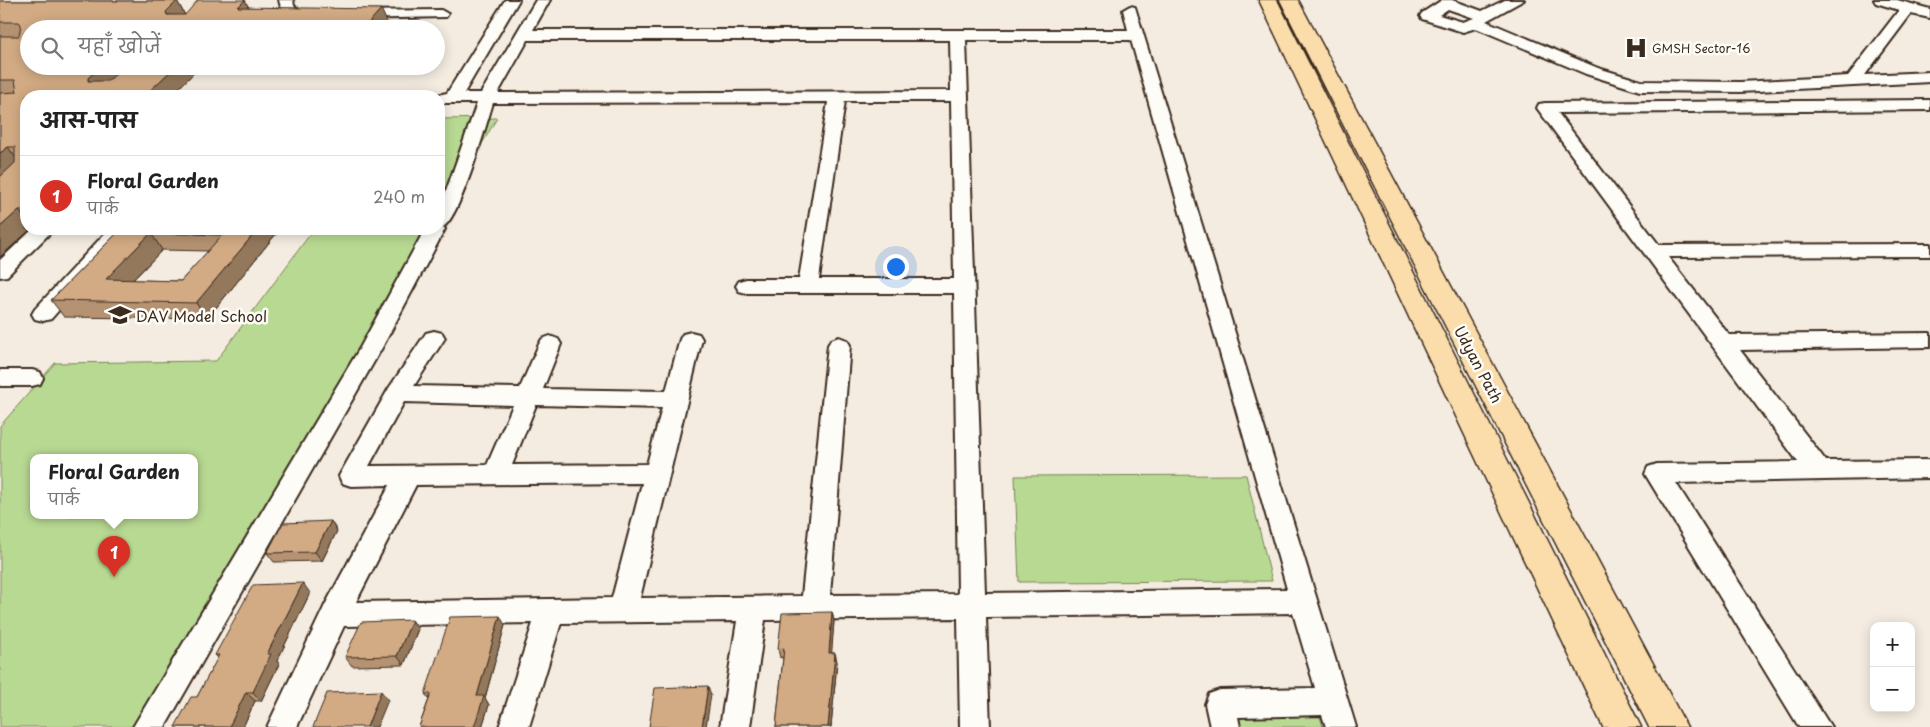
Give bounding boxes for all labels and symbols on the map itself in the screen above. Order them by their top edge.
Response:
hospital icon: GMSH Sector-16 [1623,35,1649,61]
place label: GMSH Sector-16 [1652,39,1750,57]
your location [883,254,909,280]
school or university icon: DAV Model School [107,302,133,328]
place label: DAV Model School [136,304,267,327]
street label: Udyan Path [1449,321,1509,407]
pin: 1 [98,536,130,577]

